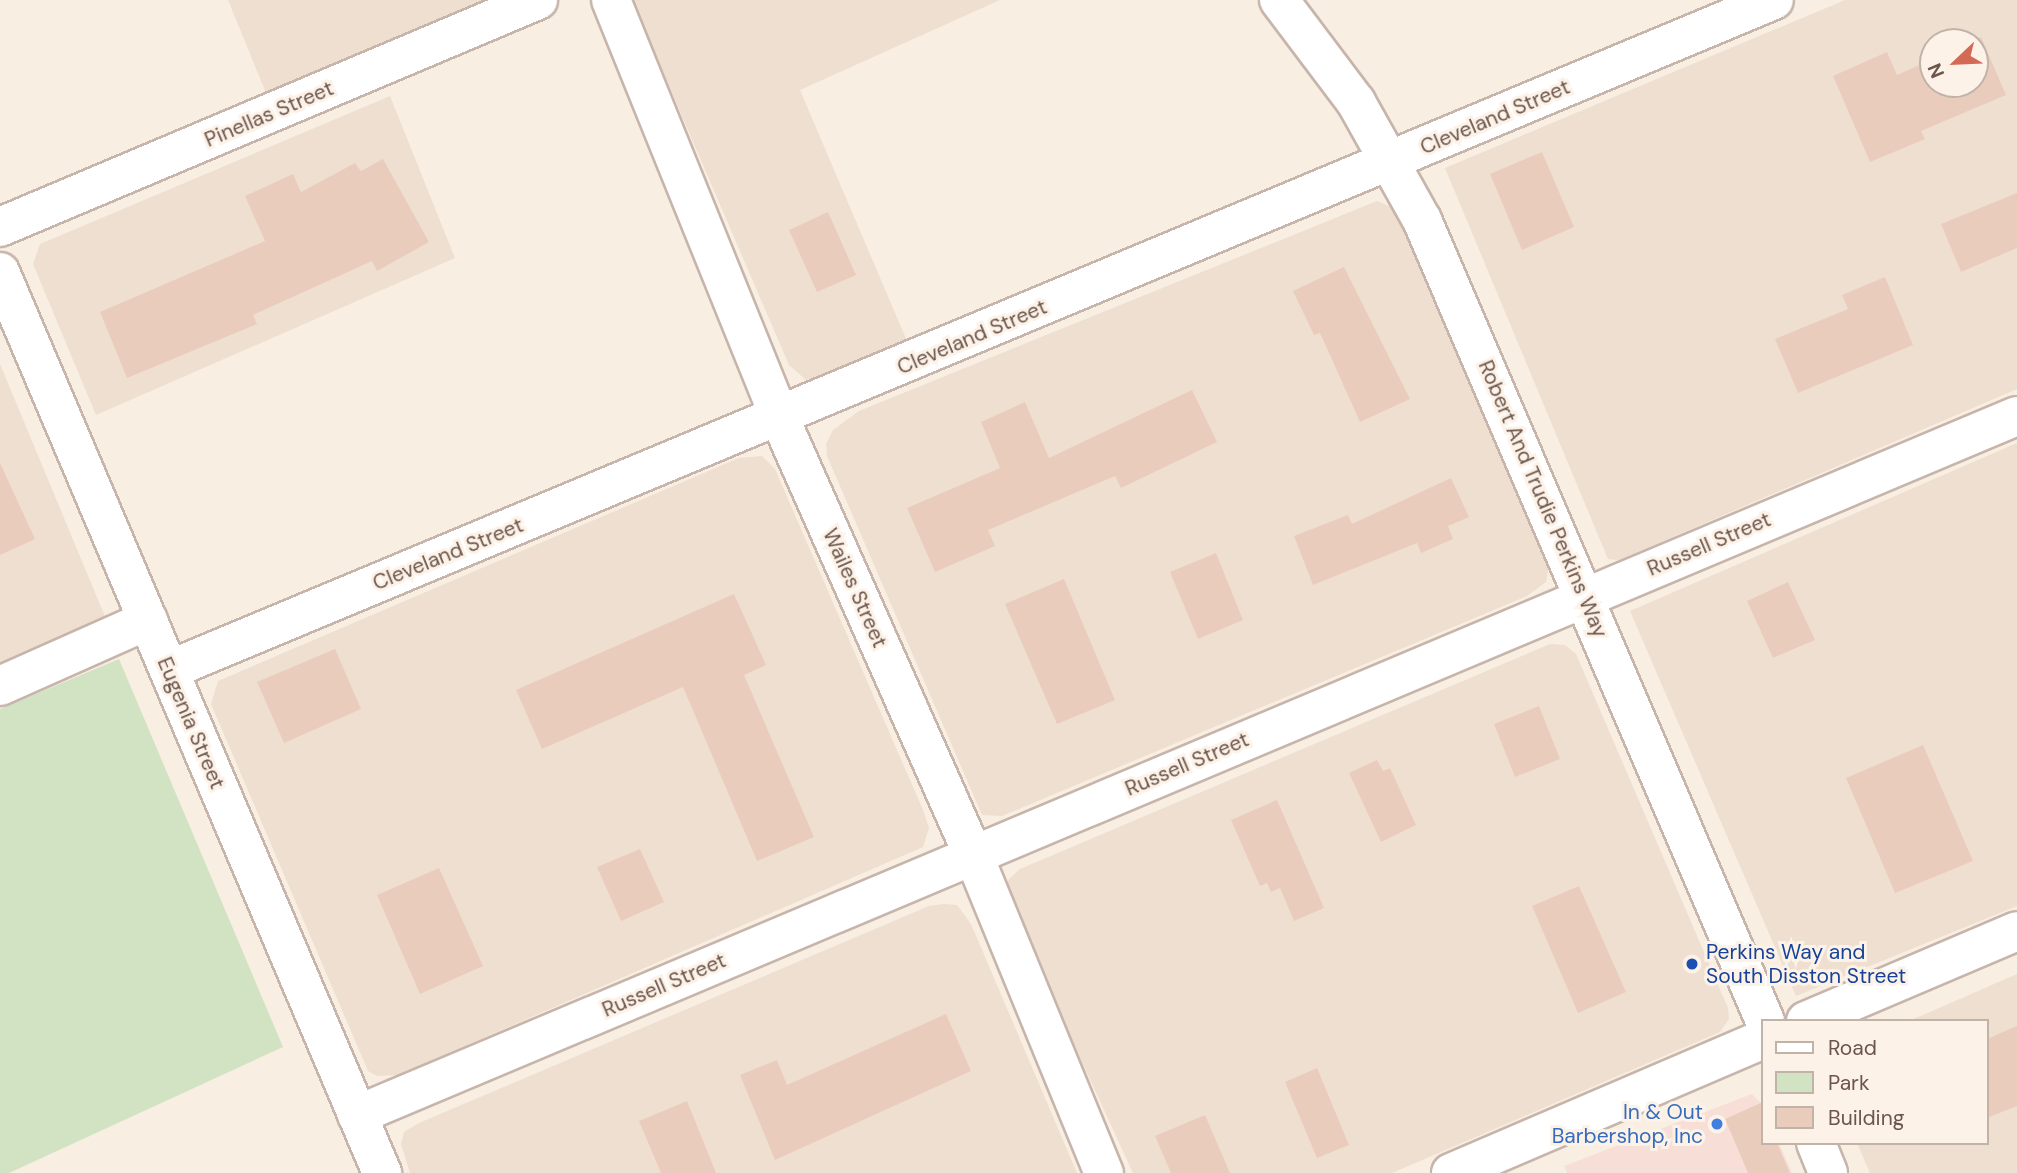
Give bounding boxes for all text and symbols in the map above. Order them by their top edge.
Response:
north arrow [1919,28,1989,98]
text: N [1922,59,1950,82]
street label: Cleveland Street [1416,74,1574,160]
street label: Pinellas Street [201,76,337,152]
street label: Cleveland Street [893,294,1051,380]
street label: Robert And Trudie Perkins Way [1473,356,1613,642]
street label: Russell Street [1643,507,1775,581]
street label: Cleveland Street [369,512,527,596]
street label: Wailes Street [817,524,893,652]
street label: Eugenia Street [152,653,230,793]
street label: Russell Street [1121,727,1253,801]
place label: Perkins Way and South Disston Street [1706,939,1906,989]
street label: Russell Street [598,948,730,1022]
marker: Perkins Way and South Disston Street [1684,956,1700,972]
legend [1762,1019,1989,1145]
text: Road [1828,1034,1877,1062]
text: Park [1828,1069,1869,1097]
place label: In & Out Barbershop, Inc [1552,1099,1703,1149]
text: Building [1828,1104,1904,1132]
marker: In & Out Barbershop, Inc [1709,1116,1725,1132]

